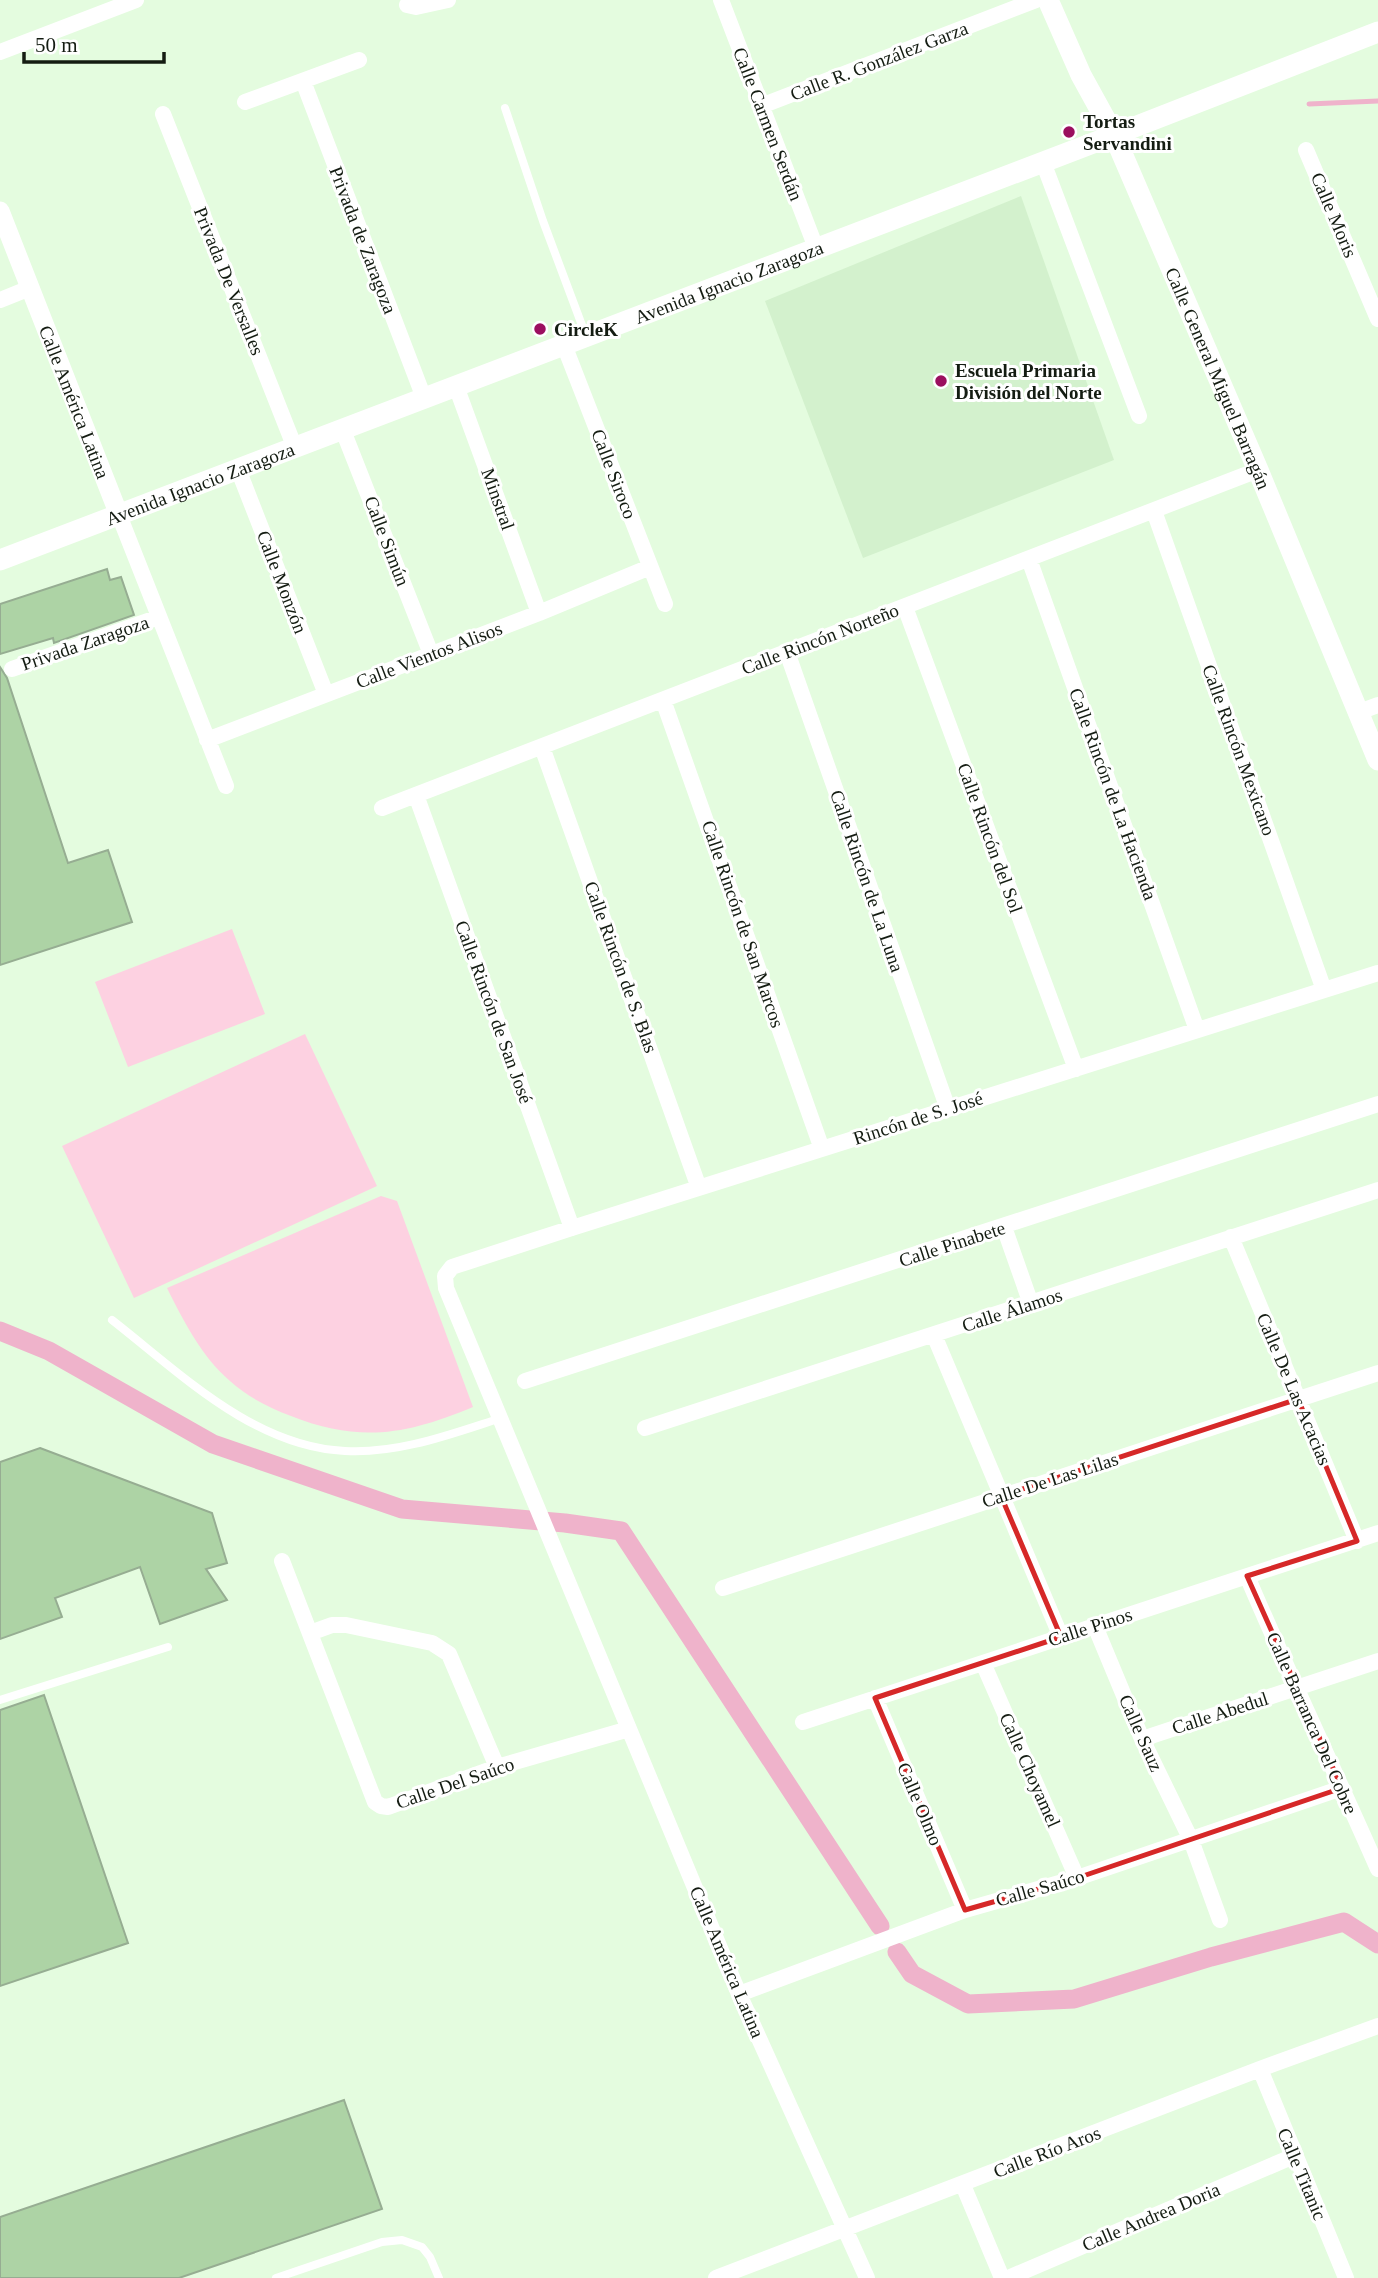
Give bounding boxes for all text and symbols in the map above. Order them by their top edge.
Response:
street label: Calle R. González Garza [787,17,971,105]
scale bar [24,21,164,65]
text: 50 m [35,33,78,57]
street label: Calle Carmen Serdán [729,44,807,204]
place label: Tortas Servandini [1083,111,1172,154]
marker: Tortas Servandini [1061,124,1077,140]
street label: Privada de Zaragoza [325,163,401,317]
street label: Calle Moris [1307,169,1361,261]
street label: Privada De Versalles [190,204,268,358]
street label: Avenida Ignacio Zaragoza [632,236,827,327]
street label: Calle General Miguel Barragán [1162,264,1275,492]
place label: CircleK [554,319,618,340]
marker: CircleK [532,321,548,337]
street label: Calle América Latina [35,322,114,482]
place label: Escuela Primaria División del Norte [955,360,1102,403]
marker: Escuela Primaria División del Norte [933,373,949,389]
street label: Calle Siroco [587,426,641,522]
street label: Avenida Ignacio Zaragoza [103,438,298,529]
street label: Minstral [477,465,519,533]
street label: Calle Simún [360,493,414,589]
street label: Calle Monzón [253,528,311,637]
street label: Calle Rincón Norteño [738,599,902,679]
street label: Privada Zaragoza [18,611,152,675]
street label: Calle Vientos Alisos [353,617,505,693]
street label: Calle Rincón Mexicano [1198,662,1280,838]
street label: Calle Rincón de La Hacienda [1065,685,1161,903]
street label: Calle Rincón del Sol [953,760,1027,916]
street label: Calle Rincón de La Luna [826,787,908,975]
street label: Calle Rincón de San Marcos [698,818,788,1030]
street label: Calle Rincón de S. Blas [580,878,662,1056]
street label: Calle Rincón de San José [451,918,537,1106]
street label: Rincón de S. José [851,1087,985,1149]
street label: Calle Pinabete [896,1217,1008,1271]
street label: Calle Álamos [959,1284,1065,1336]
street label: Calle De Las Acacias [1252,1310,1336,1468]
street label: Calle De Las Lilas [979,1448,1121,1512]
street label: Calle Pinos [1045,1604,1135,1650]
street label: Calle Barranca Del Cobre [1262,1629,1362,1817]
street label: Calle Abedul [1169,1688,1271,1738]
street label: Calle Sauz [1115,1691,1167,1775]
street label: Calle Choyamel [995,1710,1065,1830]
street label: Calle Del Saúco [393,1753,517,1813]
street label: Calle Olmo [893,1759,947,1849]
street label: Calle Saúco [993,1865,1087,1911]
street label: Calle América Latina [686,1883,769,2041]
street label: Calle Río Aros [991,2122,1103,2182]
street label: Calle Titanic [1273,2125,1331,2223]
street label: Calle Andrea Doria [1079,2178,1224,2256]

